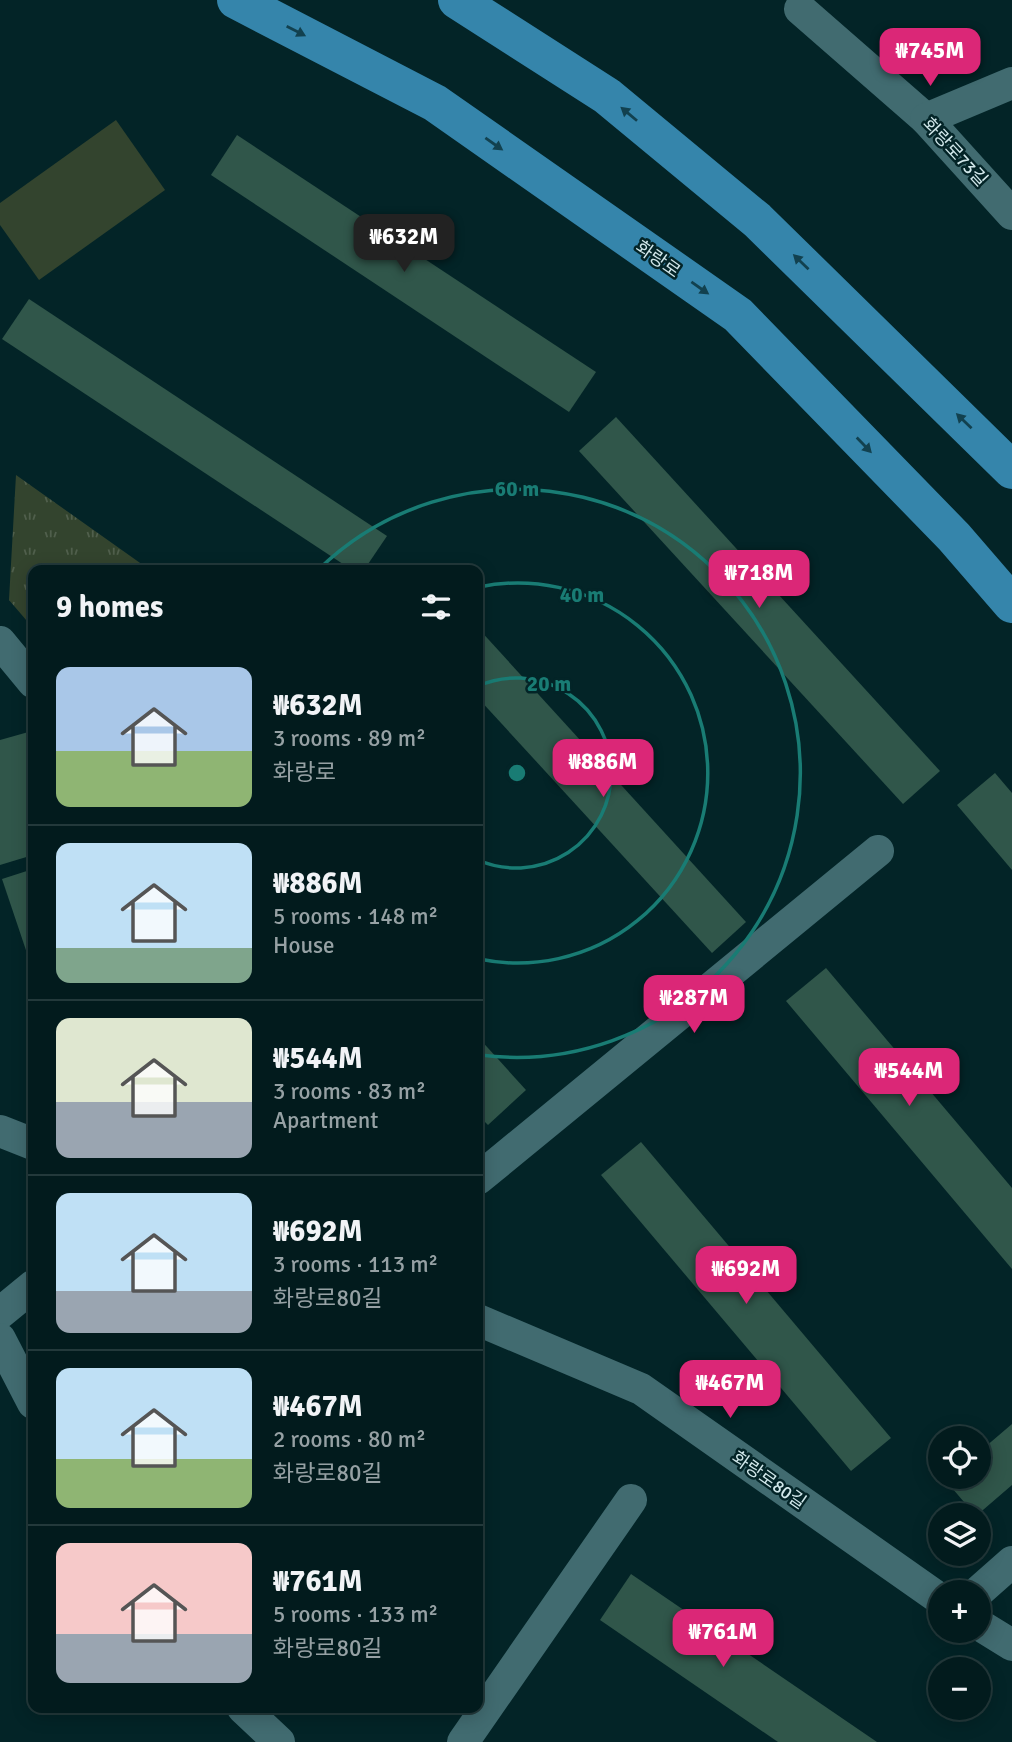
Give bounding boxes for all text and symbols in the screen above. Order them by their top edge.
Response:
one-way arrow [286,26,306,37]
pin: ₩745M [881,28,979,88]
text: ₩745M [896,36,964,65]
one-way arrow [620,106,638,122]
street label: 화랑로73길 [918,113,992,191]
one-way arrow [484,137,503,150]
pin: ₩632M [355,215,453,274]
text: ₩632M [370,222,438,251]
street label: 화랑로 [631,236,685,282]
one-way arrow [793,255,810,271]
one-way arrow [691,281,709,295]
one-way arrow [956,412,973,429]
one-way arrow [856,436,873,453]
text: 60 m [495,476,539,502]
pin: ₩718M [710,550,808,610]
text: ₩718M [725,558,793,587]
text: 40 m [560,582,604,608]
icon: filters [417,588,455,626]
text: 9 homes [56,589,163,626]
text: 20 m [527,671,571,697]
text: ₩632M [273,687,363,724]
icon: home [112,695,196,779]
text: 3 rooms · 89 m² [273,724,426,753]
pin: ₩886M [554,740,652,799]
text: ₩886M [569,747,637,776]
text: 화랑로 [273,758,336,787]
centre of rings [505,761,529,785]
text: ₩886M [273,865,363,902]
icon: home [112,871,196,955]
text: 5 rooms · 148 m² [273,902,438,931]
text: House [273,931,335,960]
pin: ₩287M [645,976,743,1035]
text: ₩287M [660,983,728,1012]
text: ₩544M [273,1040,363,1077]
icon: home [112,1046,196,1130]
pin: ₩544M [860,1048,958,1108]
text: ₩544M [875,1056,943,1085]
text: 3 rooms · 83 m² [273,1077,426,1106]
text: Apartment [273,1106,378,1135]
text: ₩692M [273,1213,363,1250]
icon: home [112,1221,196,1305]
pin: ₩692M [697,1246,795,1306]
text: 3 rooms · 113 m² [273,1250,438,1279]
text: ₩692M [712,1254,780,1283]
text: 화랑로80길 [273,1284,382,1313]
pin: ₩467M [681,1360,779,1420]
text: ₩467M [696,1368,764,1397]
text: ₩467M [273,1388,363,1425]
icon: home [112,1396,196,1480]
text: 2 rooms · 80 m² [273,1425,426,1454]
map controls [928,1426,991,1720]
button: locate [928,1426,991,1489]
street label: 화랑로80길 [728,1446,810,1514]
text: 화랑로80길 [273,1459,382,1488]
button: layers [928,1503,991,1566]
text: ₩761M [273,1563,363,1600]
icon: home [112,1571,196,1655]
button: + [928,1580,991,1643]
text: 5 rooms · 133 m² [273,1600,438,1629]
pin: ₩761M [674,1610,772,1669]
text: ₩761M [689,1617,757,1646]
text: 화랑로80길 [273,1634,382,1663]
button: − [928,1657,991,1720]

